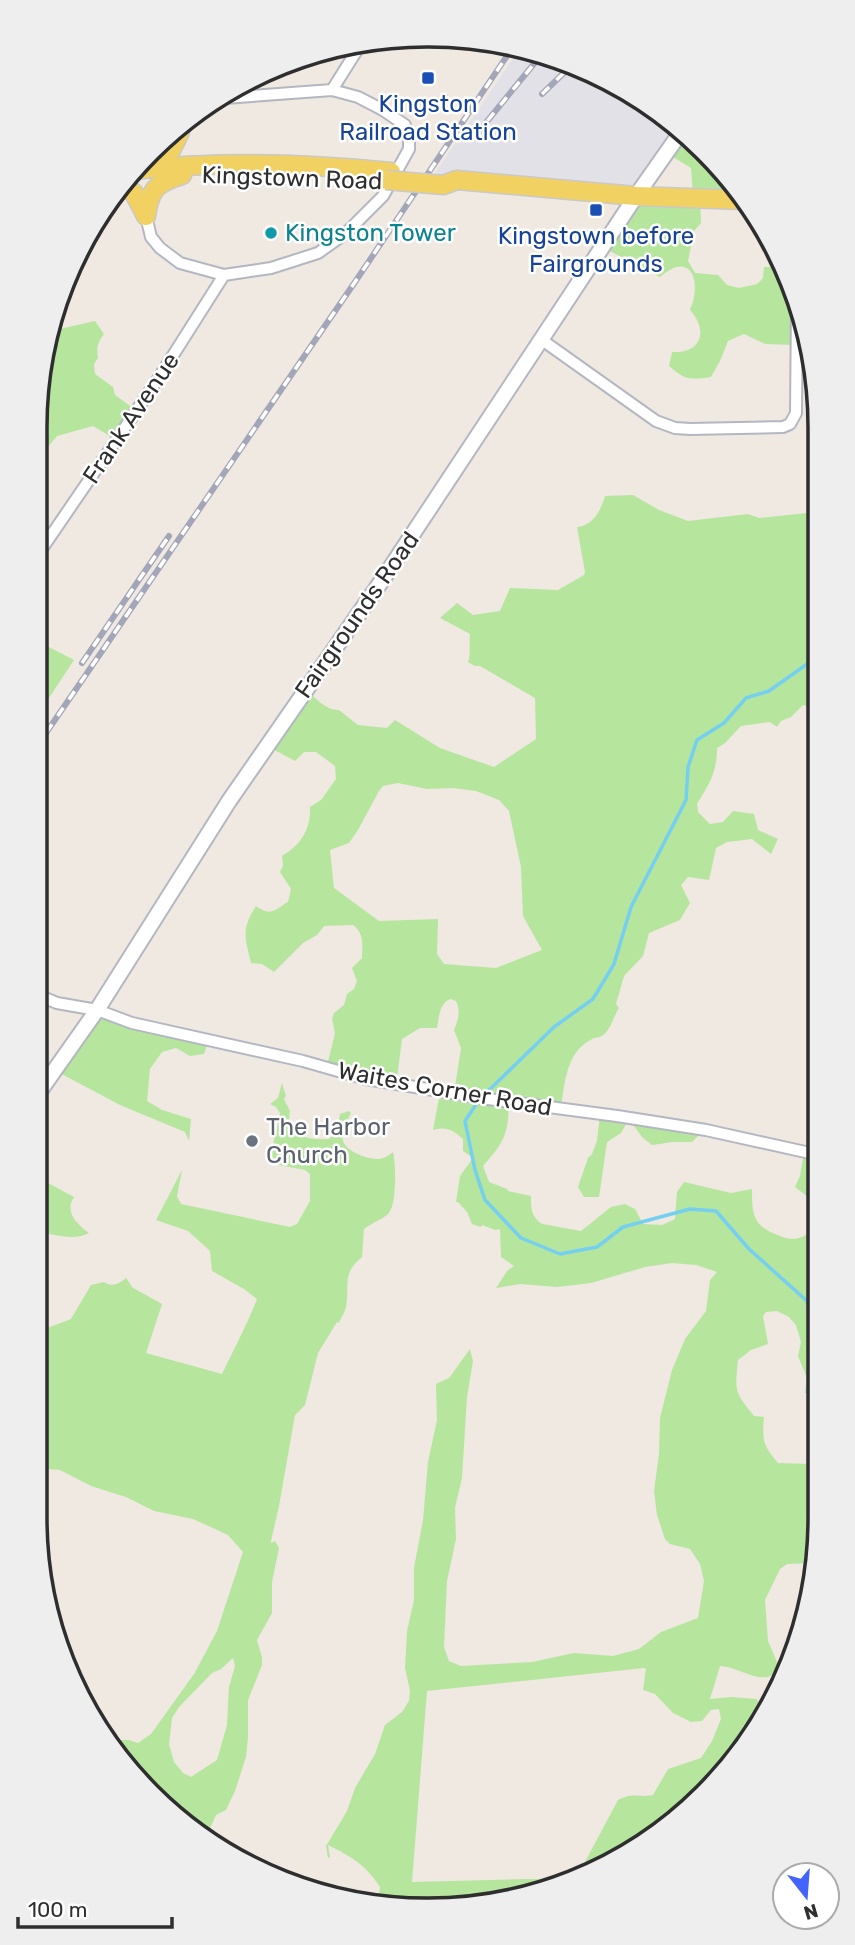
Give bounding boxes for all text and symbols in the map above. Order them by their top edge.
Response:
marker: Kingston Railroad Station [420,70,436,86]
place label: Kingston Railroad Station [339,90,517,146]
street label: Kingstown Road [201,161,383,195]
marker: Kingstown before Fairgrounds [588,202,604,218]
place label: Kingston Tower [285,219,456,247]
place label: Kingstown before Fairgrounds [498,222,694,278]
marker: Kingston Tower [263,225,279,241]
street label: Frank Avenue [77,347,185,489]
street label: Fairgrounds Road [289,526,425,704]
street label: Waites Corner Road [336,1056,554,1122]
place label: The Harbor Church [266,1113,390,1169]
marker: The Harbor Church [244,1133,260,1149]
north arrow [771,1861,841,1931]
scale bar [18,1885,172,1929]
text: 100 m [28,1897,87,1922]
text: N [801,1899,821,1925]

